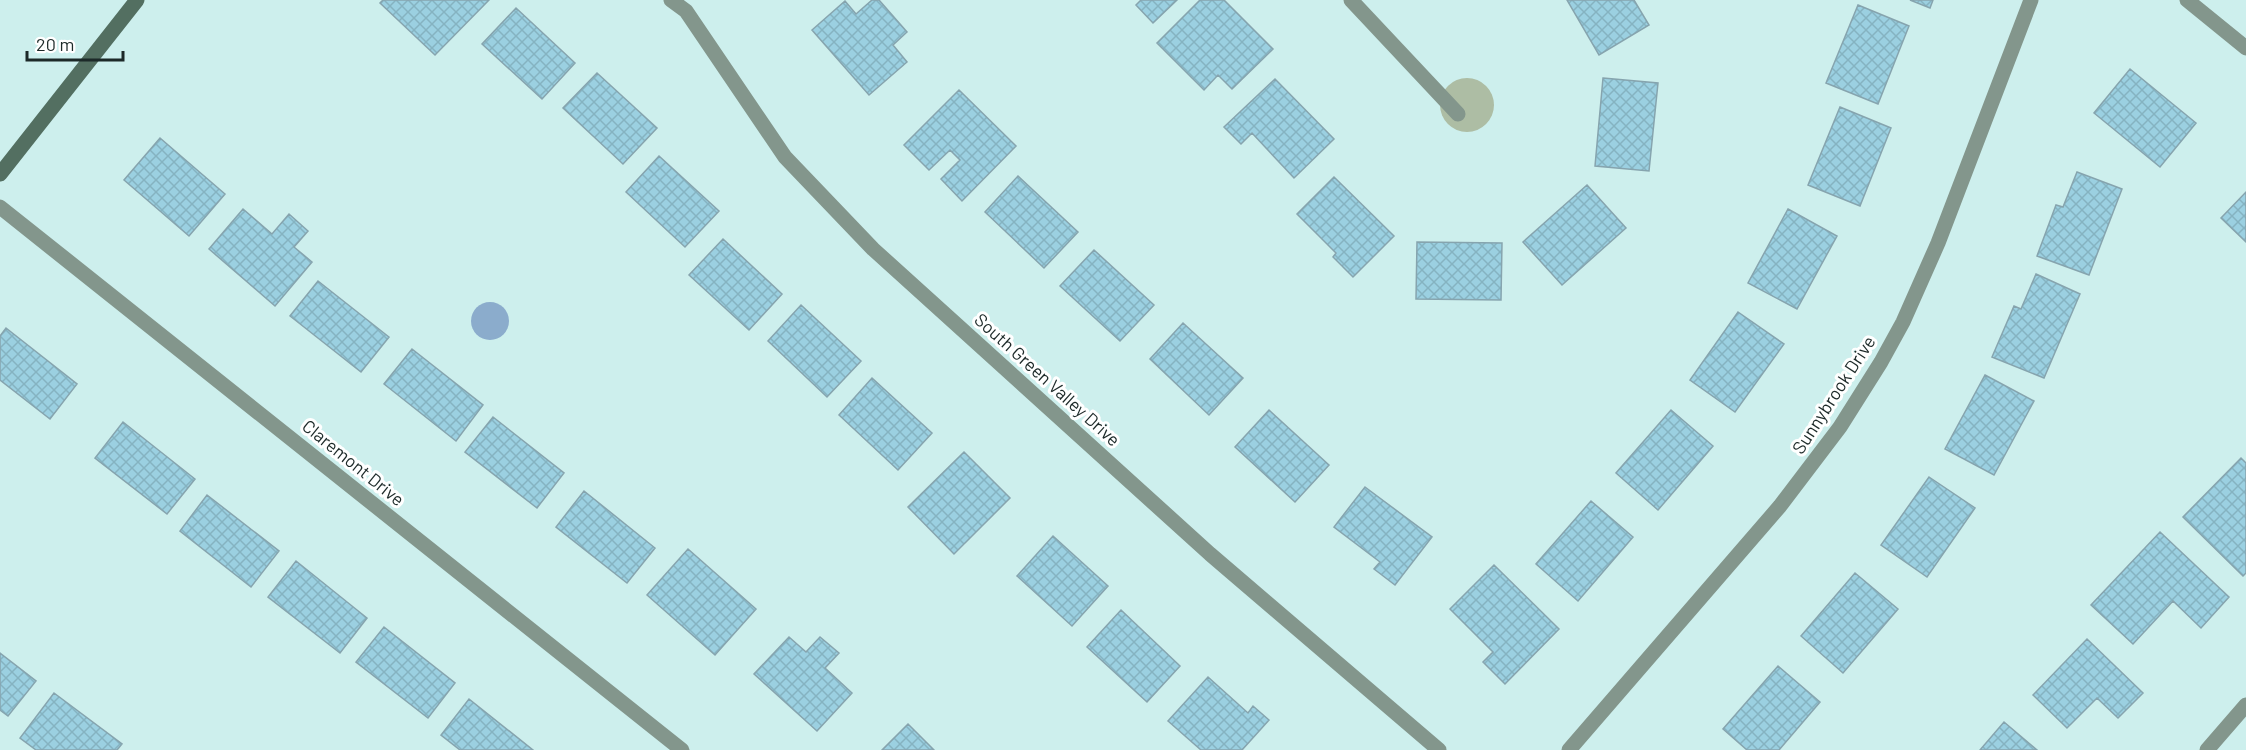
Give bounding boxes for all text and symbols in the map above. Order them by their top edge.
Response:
scale bar [27,24,123,62]
text: 20 m [36,33,74,55]
street label: South Green Valley Drive [970,308,1125,450]
street label: Sunnybrook Drive [1787,331,1880,458]
street label: Claremont Drive [298,414,409,510]

